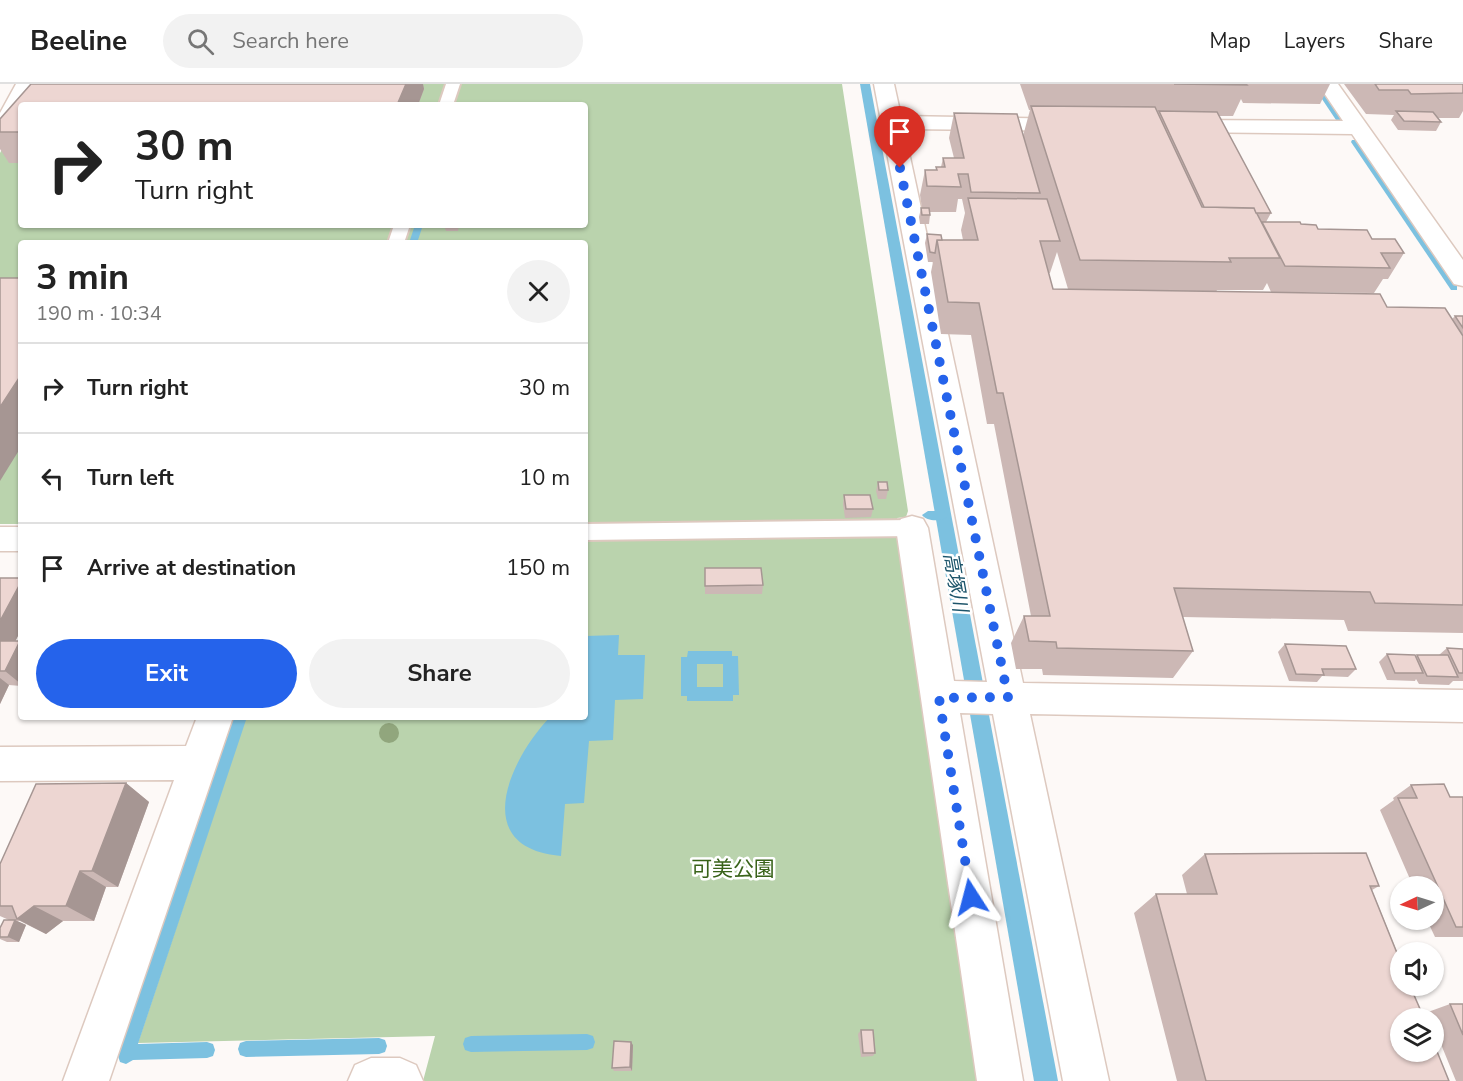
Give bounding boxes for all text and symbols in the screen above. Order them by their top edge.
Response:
search box [163,14,583,68]
text: Beeline [30,22,127,60]
icon: search [184,25,217,58]
text: Search here [232,26,349,56]
text: Map [1209,27,1251,55]
text: Layers [1284,27,1345,55]
text: Share [1378,27,1433,55]
pin [874,106,925,168]
icon: arrive [883,115,916,148]
text: 30 m [135,118,234,175]
icon: right [36,126,114,204]
text: Turn right [135,172,253,209]
text: 3 min [36,253,129,302]
button: close [507,260,570,323]
text: 190 m · 10:34 [36,300,162,327]
icon: right [36,372,69,405]
text: Turn right [87,373,188,403]
text: 30 m [519,373,570,403]
icon: left [36,462,69,495]
text: Turn left [87,463,174,493]
text: 10 m [519,463,570,493]
water label: 高塚川 [937,550,974,616]
icon: arrive [36,552,69,585]
text: Arrive at destination [87,553,296,583]
text: 150 m [506,553,570,583]
button: Exit [36,639,297,708]
button: Share [309,639,570,708]
park label: 可美公園 [691,855,775,883]
position arrow [939,865,1003,929]
north arrow [1390,876,1444,930]
map controls [1390,876,1444,1062]
button: sound [1390,942,1444,996]
button: layers [1390,1008,1444,1062]

